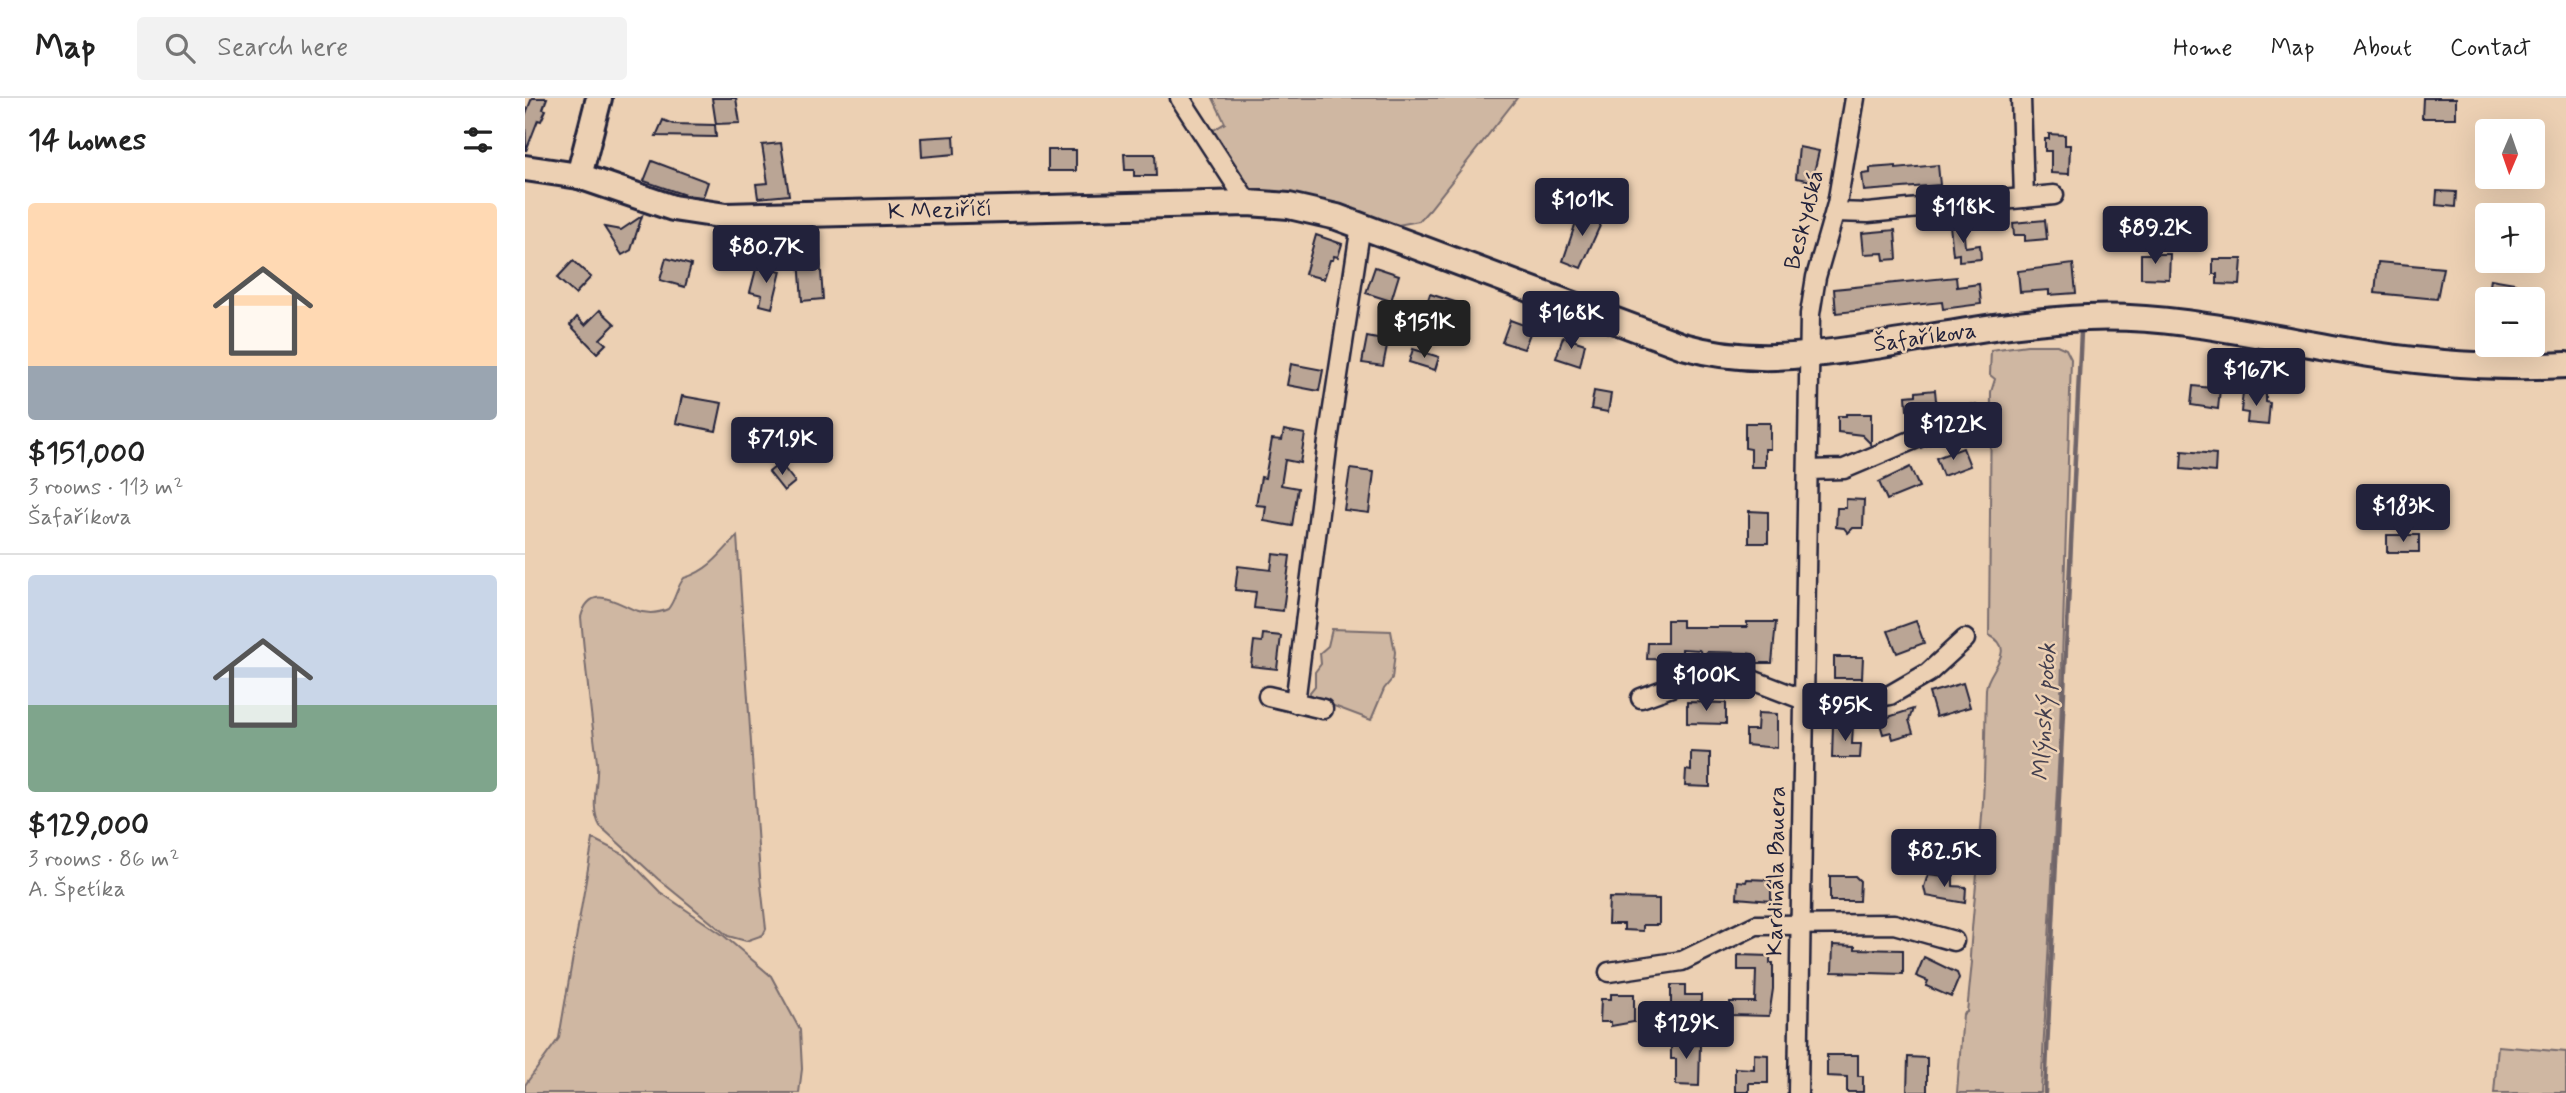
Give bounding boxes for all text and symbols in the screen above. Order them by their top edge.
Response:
search box [137,17,627,80]
text: Map [35,26,95,70]
icon: search [161,29,199,67]
text: Search here [217,31,348,65]
text: Home [2173,33,2233,64]
text: Map [2271,33,2315,64]
text: About [2353,33,2412,64]
text: Contact [2450,33,2531,64]
north arrow [2475,119,2545,189]
map controls [2475,119,2545,357]
text: 14 homes [28,121,146,160]
icon: filters [459,121,497,159]
street label: Beskydská [1778,167,1832,273]
pin: $101K [1533,178,1631,238]
text: $101K [1551,186,1613,216]
pin: $118K [1914,186,2012,245]
text: $118K [1932,193,1994,223]
street label: K Meziříčí [887,194,993,228]
button: + [2475,203,2545,273]
pin: $89.2K [2098,206,2212,266]
text: $89.2K [2119,214,2191,244]
pin: $80.7K [709,226,823,285]
text: $80.7K [729,233,803,263]
icon: home [200,248,326,374]
button: − [2475,287,2545,357]
pin: $168K [1522,292,1620,351]
text: $168K [1538,299,1604,329]
pin: $151K [1375,300,1473,360]
text: $151K [1393,308,1455,338]
street label: Šafaříkova [1872,316,1978,360]
pin: $167K [2207,348,2305,408]
text: $167K [2223,356,2289,386]
pin: $122K [1904,402,2002,462]
text: $122K [1920,410,1986,440]
pin: $71.9K [725,418,839,477]
text: $71.9K [747,425,817,455]
text: $151,000 [28,434,145,473]
text: 3 rooms · 113 m² [28,473,183,503]
pin: $183K [2354,484,2452,544]
text: $183K [2372,492,2434,522]
text: Šafaříkova [28,503,132,533]
icon: home [200,620,326,746]
water label: Mlýnský potok [2026,642,2064,782]
pin: $100K [1657,654,1755,713]
text: $100K [1672,661,1740,691]
pin: $95K [1804,684,1886,743]
text: $95K [1818,691,1872,721]
street label: Kardinála Bauera [1761,786,1793,956]
text: $129,000 [28,806,149,845]
pin: $82.5K [1887,830,2001,889]
text: $82.5K [1907,837,1981,867]
text: 3 rooms · 86 m² [28,845,179,875]
text: A. Špetíka [28,875,126,905]
pin: $129K [1637,1002,1735,1061]
text: $129K [1654,1009,1718,1039]

